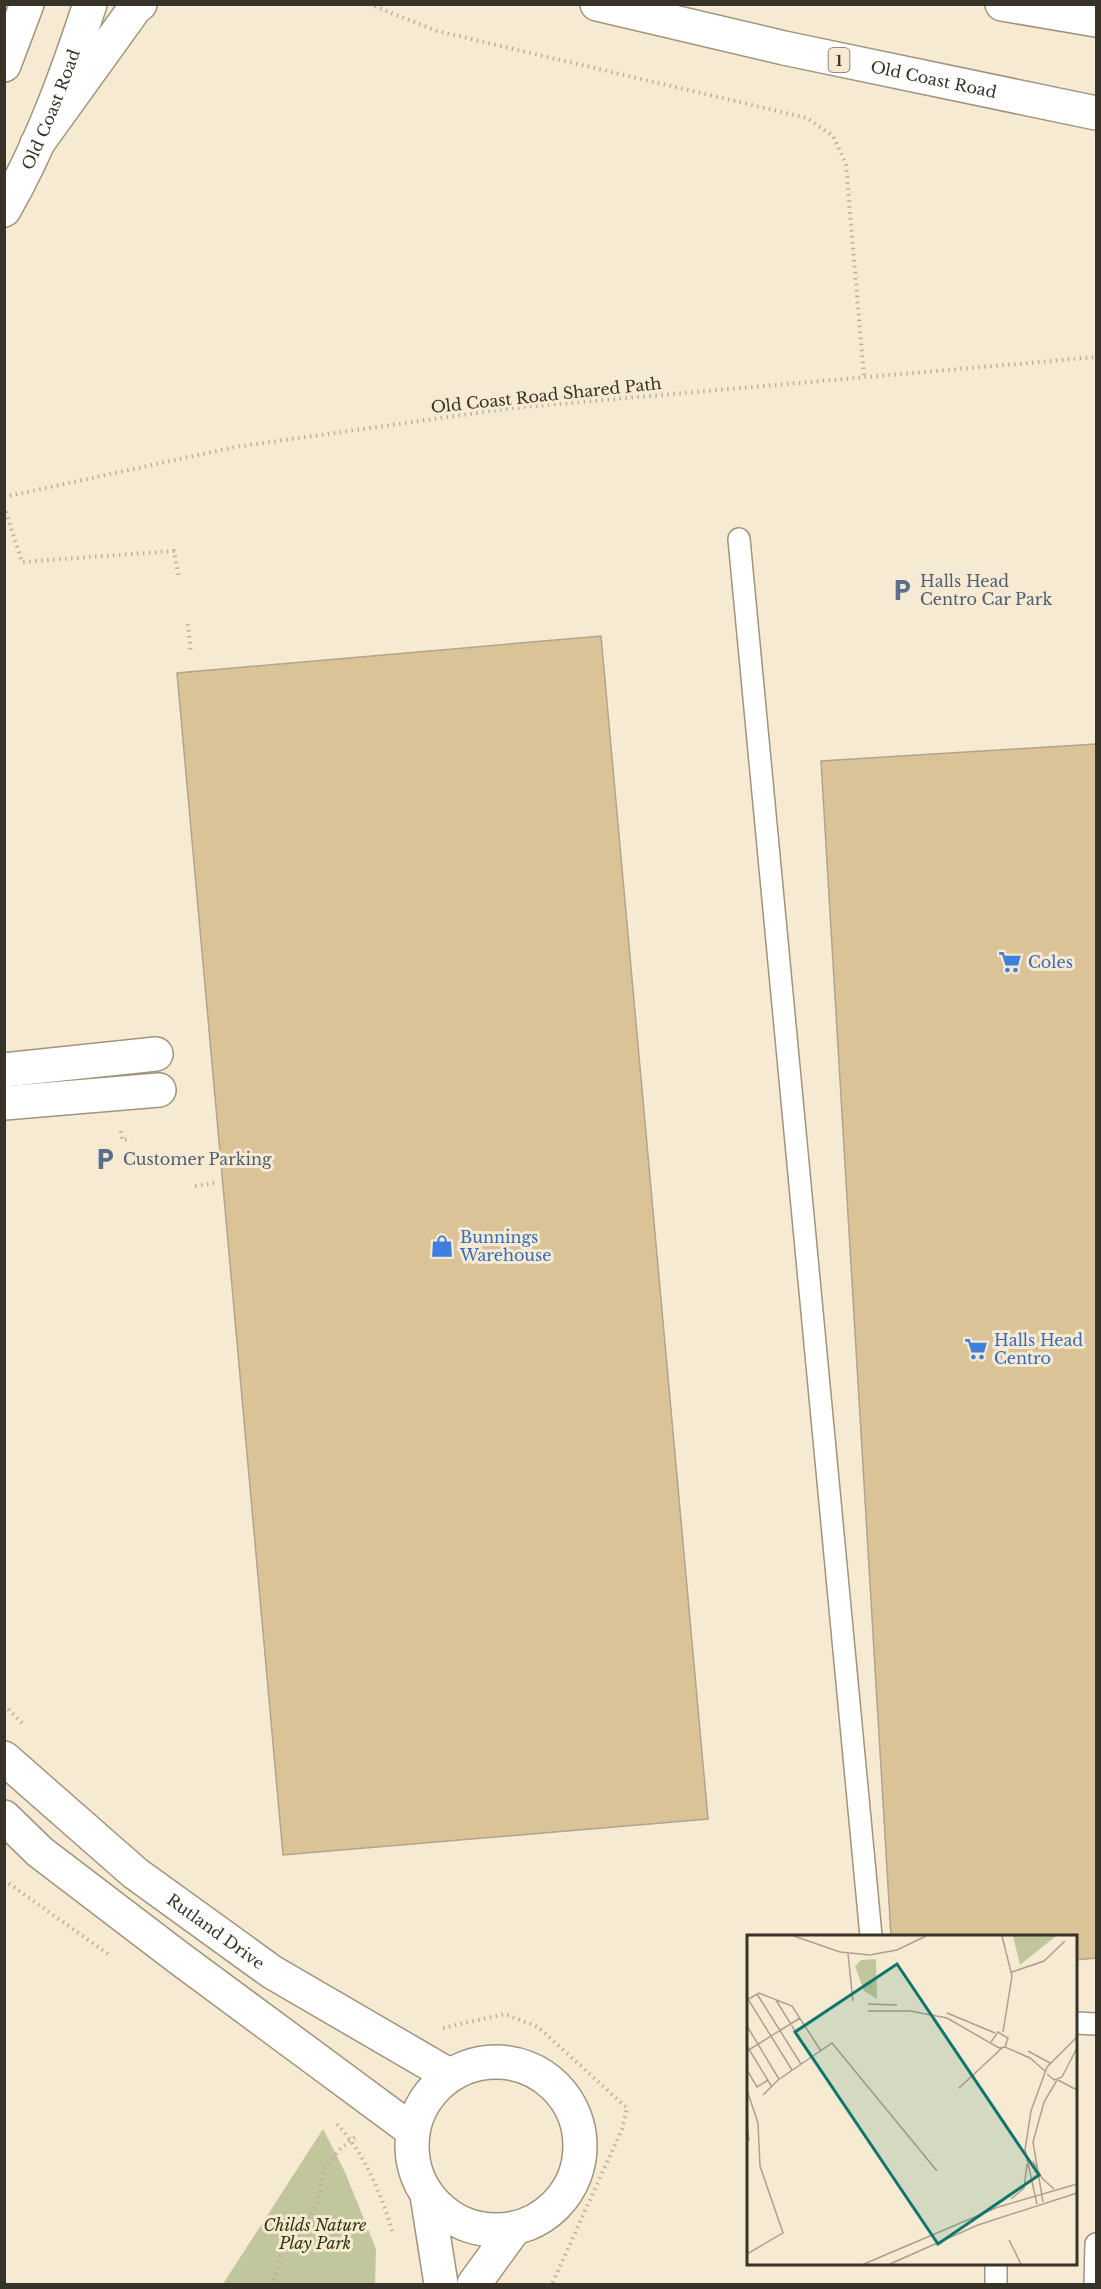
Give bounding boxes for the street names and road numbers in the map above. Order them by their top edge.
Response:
street label: Old Coast Road [17,46,84,173]
road number: 1 [828,48,850,72]
street label: Old Coast Road [869,56,999,102]
street label: Old Coast Road Shared Path [430,373,662,417]
street label: Rutland Drive [163,1889,269,1973]

